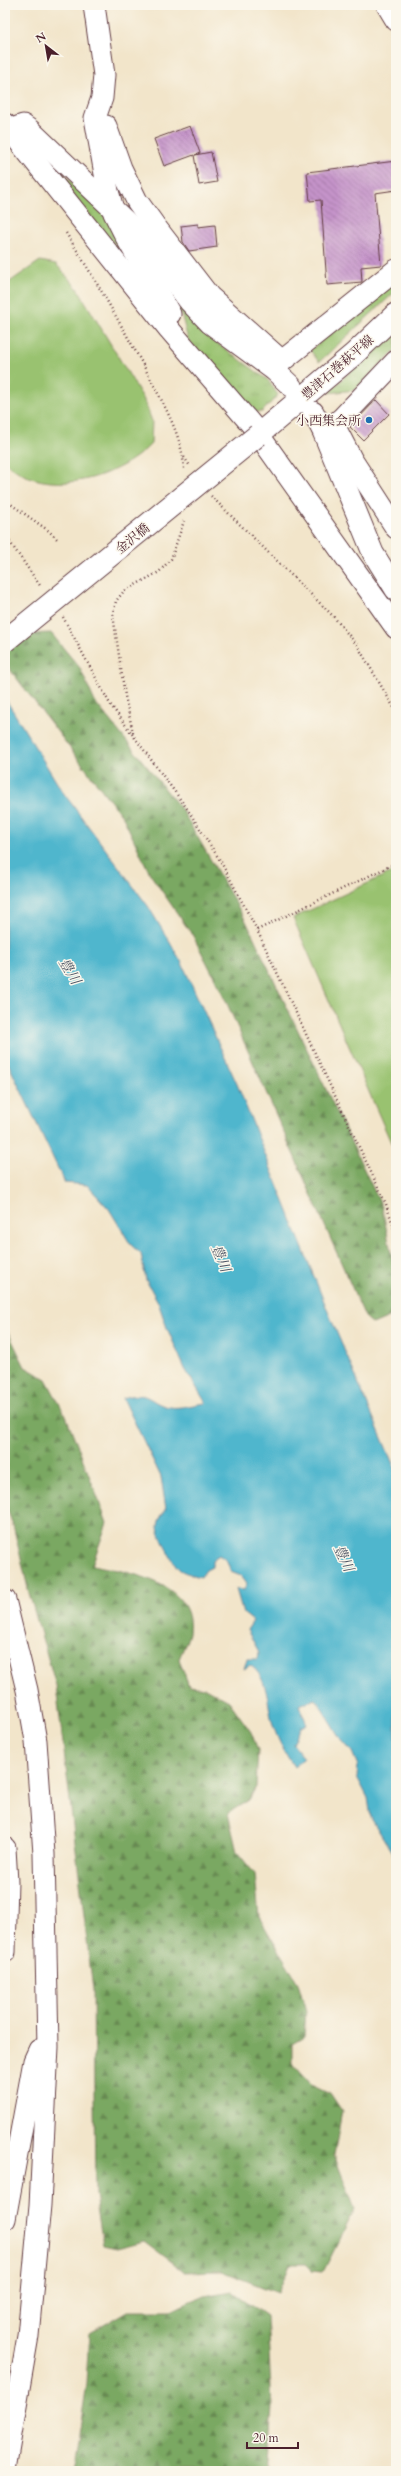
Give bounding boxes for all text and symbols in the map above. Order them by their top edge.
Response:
north arrow [26,26,66,66]
text: N [33,29,49,47]
street label: 豊津石巻萩平線 [297,331,378,404]
place label: 小西集会所 [296,412,361,430]
marker: 小西集会所 [364,415,374,425]
street label: 金沢橋 [112,520,153,558]
water label: 豊川 [54,954,86,990]
water label: 豊川 [206,1242,236,1277]
water label: 豊川 [329,1542,359,1577]
scale bar [247,2424,298,2450]
text: 20 m [253,2430,280,2446]

